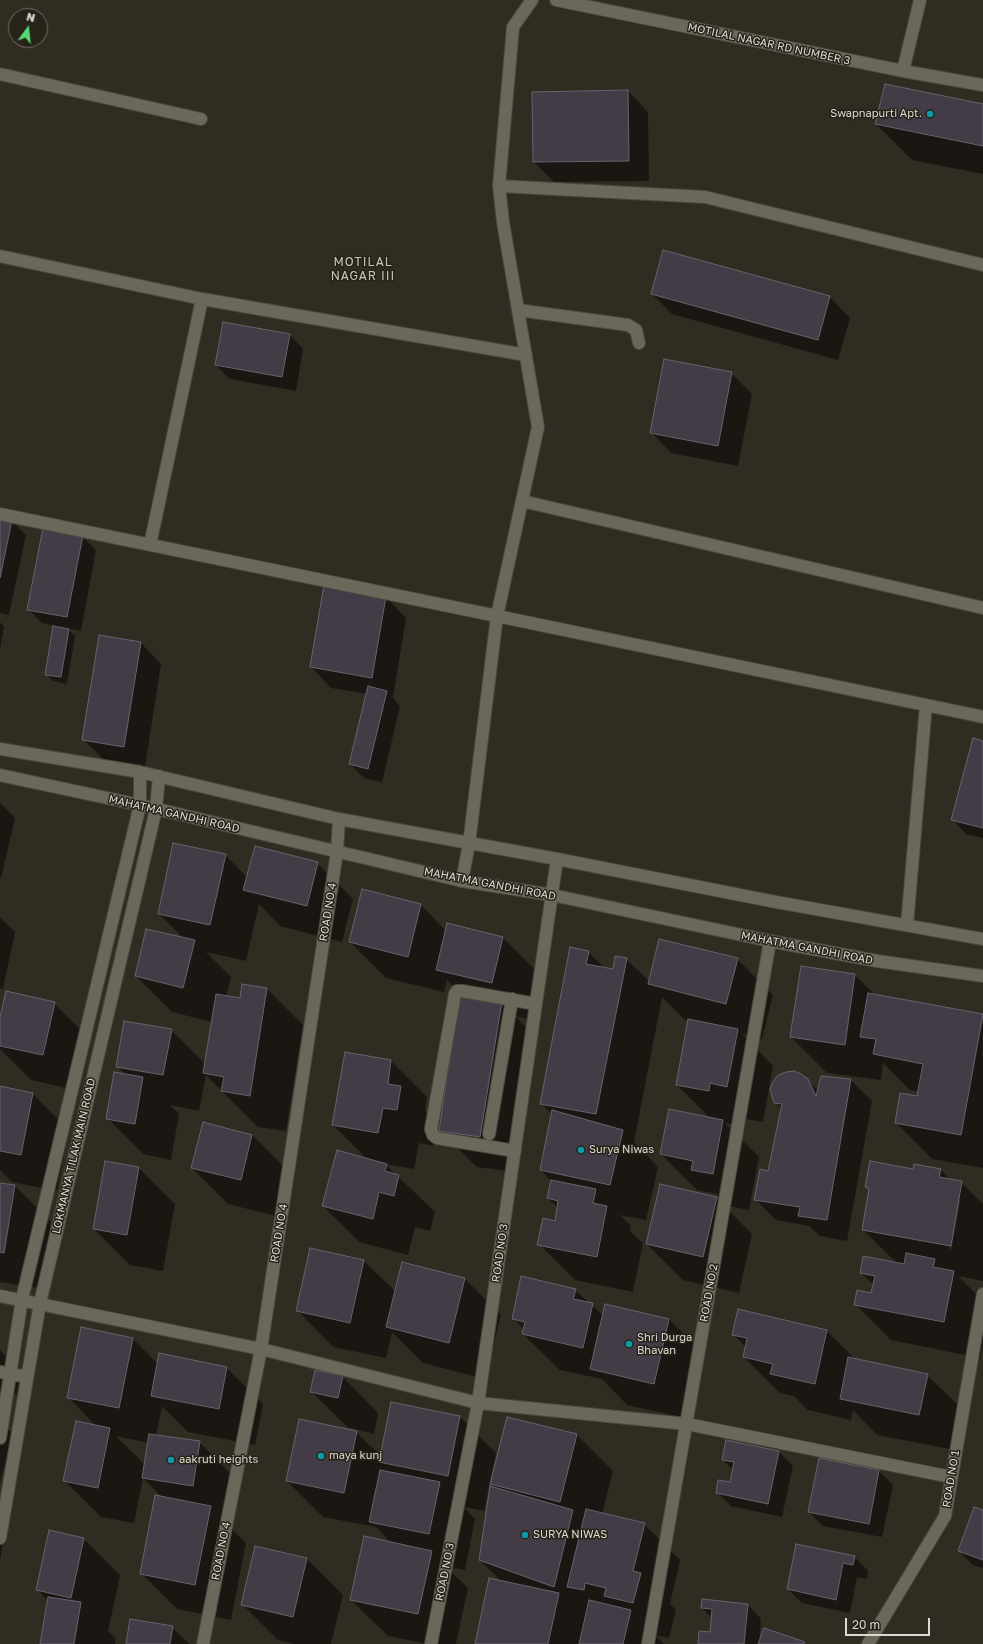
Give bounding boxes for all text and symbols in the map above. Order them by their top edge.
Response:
north arrow [8,8,48,48]
text: N [25,10,37,24]
street label: MOTILAL NAGAR RD NUMBER 3 [687,20,851,68]
place label: Swapnapurti Apt. [830,107,922,121]
marker: Swapnapurti Apt. [925,109,935,119]
district label: MOTILAL NAGAR III [331,255,395,283]
street label: MAHATMA GANDHI ROAD [107,792,241,836]
street label: MAHATMA GANDHI ROAD [423,865,557,903]
street label: ROAD NO 4 [317,882,339,942]
street label: MAHATMA GANDHI ROAD [740,929,874,967]
street label: LOKMANYA TILAK MAIN ROAD [50,1077,98,1235]
place label: Surya Niwas [589,1143,654,1157]
marker: Surya Niwas [576,1145,586,1155]
street label: ROAD NO 4 [268,1203,290,1263]
street label: ROAD NO 3 [489,1223,511,1283]
street label: ROAD NO 2 [697,1263,721,1323]
place label: Shri Durga Bhavan [637,1331,692,1357]
marker: Shri Durga Bhavan [624,1339,634,1349]
place label: maya kunj [329,1449,382,1463]
street label: ROAD NO 1 [940,1449,962,1509]
marker: maya kunj [316,1451,326,1461]
place label: aakruti heights [179,1453,258,1467]
marker: aakruti heights [166,1455,176,1465]
street label: ROAD NO 4 [209,1521,233,1581]
place label: SURYA NIWAS [533,1528,607,1542]
marker: SURYA NIWAS [520,1530,530,1540]
street label: ROAD NO 3 [433,1542,457,1602]
scale bar [847,1610,932,1636]
text: 20 m [852,1617,880,1632]

